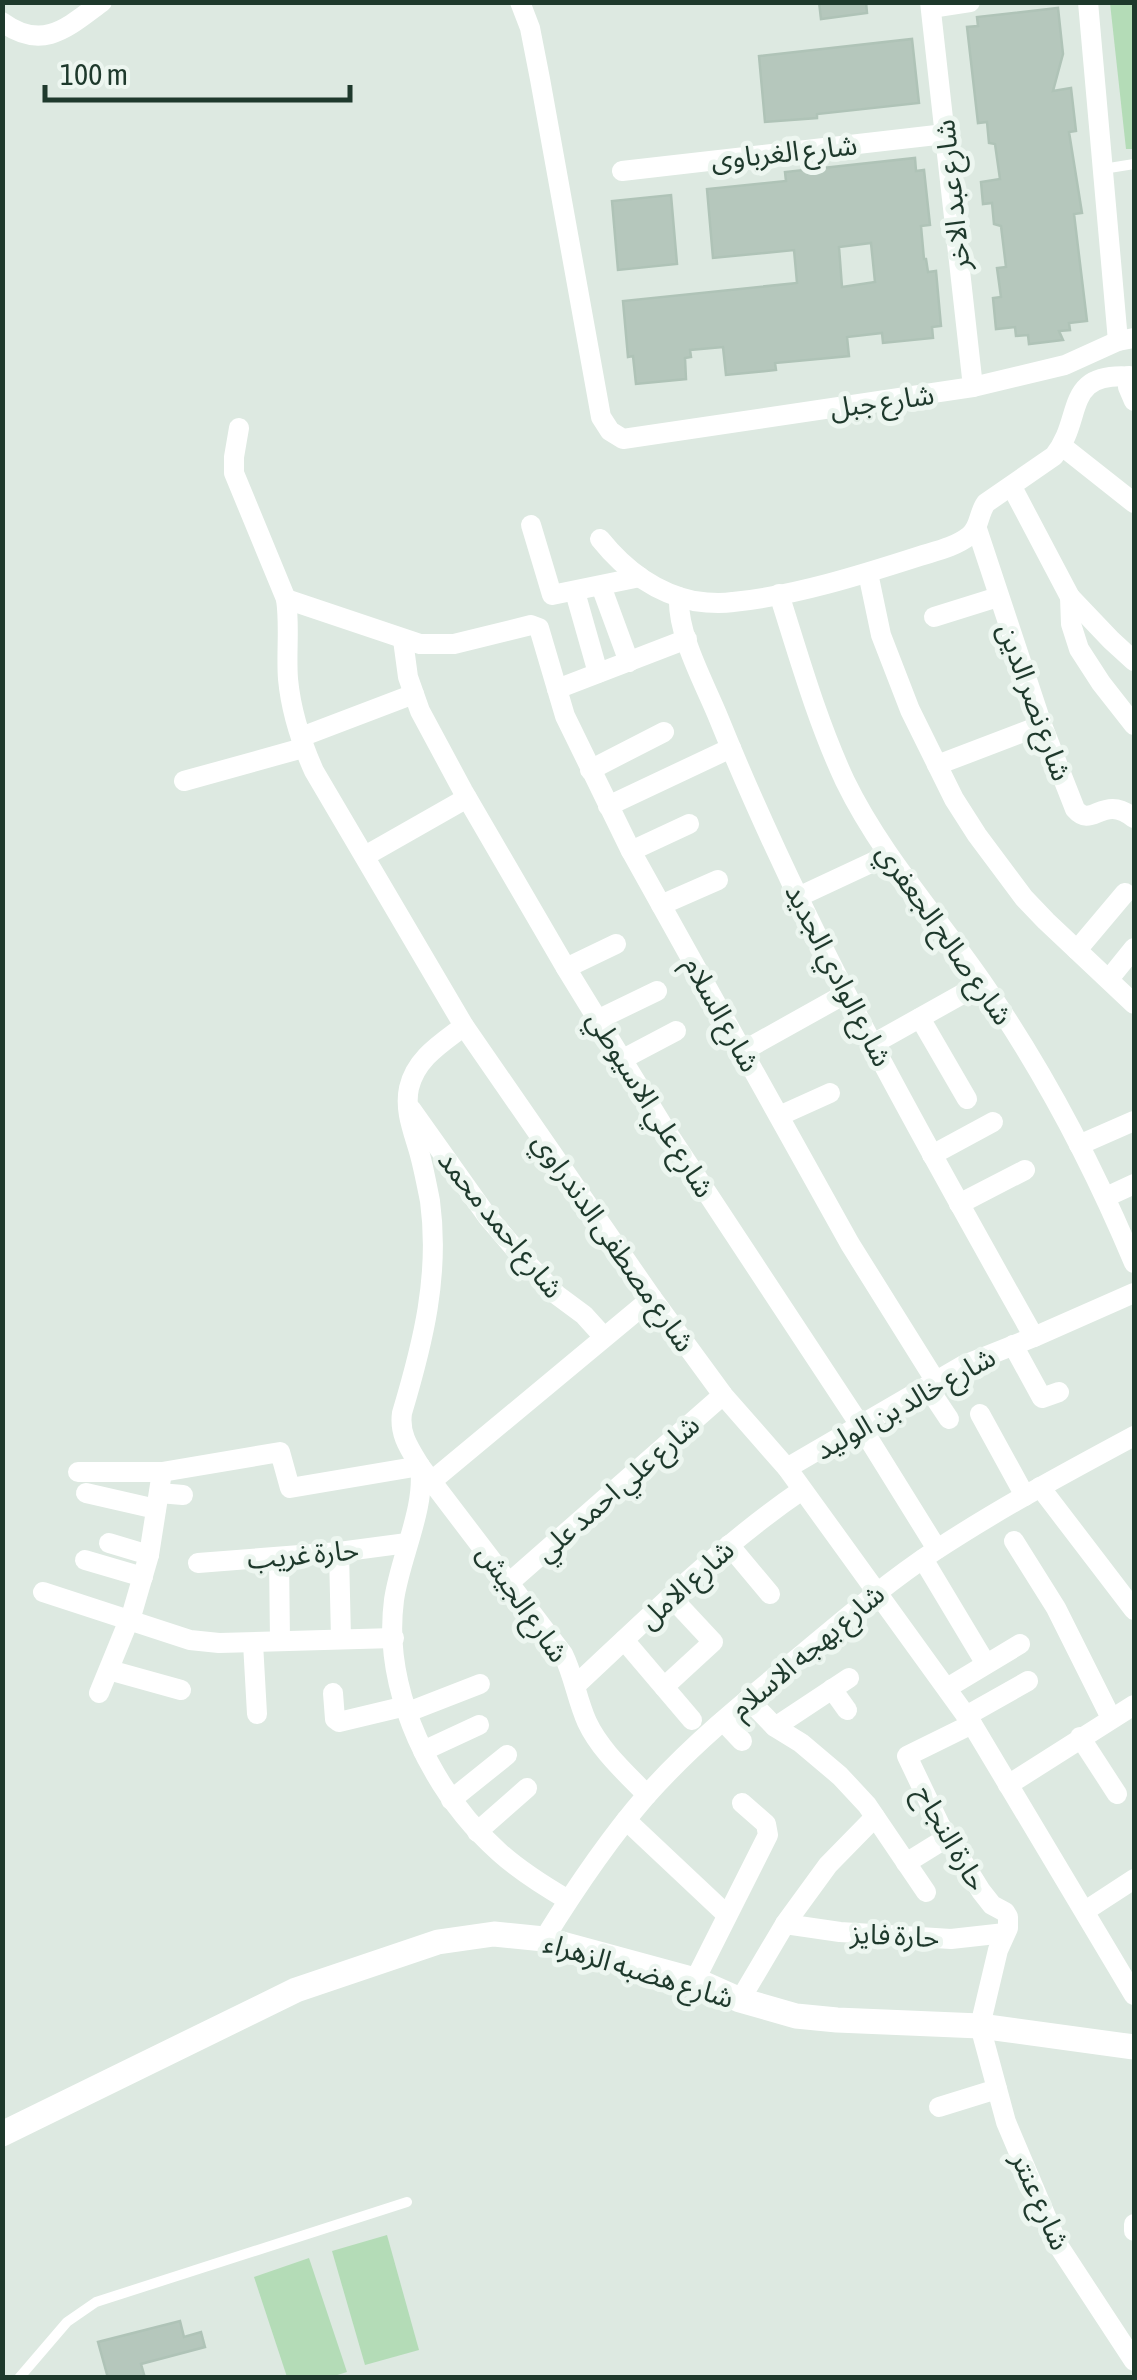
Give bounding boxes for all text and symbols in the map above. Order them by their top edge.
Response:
scale bar [45,40,350,102]
text: 100 m [60,57,128,91]
street label: شارع عبد الاخر [928,118,981,273]
street label: شارع الغرباوى [709,128,859,181]
street label: شارع جبل [828,378,937,429]
street label: شارع نصر الدين [987,619,1078,787]
street label: شارع صالح الجعفري [866,837,1019,1034]
street label: شارع الوادي الجديد [774,878,899,1074]
street label: شارع السلام [673,951,767,1079]
street label: شارع علي الاسيوطي [576,1005,721,1206]
street label: شارع مصطفى الدندراوي [522,1127,701,1360]
street label: شارع احمد محمد [428,1144,570,1307]
street label: شارع خالد بن الوليد [809,1340,1003,1470]
street label: شارع علي احمد علي [529,1408,709,1572]
street label: حارة غريب [246,1533,360,1576]
street label: شارع الامل [632,1533,743,1639]
street label: شارع الجيش [467,1538,575,1671]
street label: شارع بهجه الاسلام [724,1577,894,1728]
street label: حارة النجاح [904,1780,994,1899]
street label: حارة فايز [849,1917,940,1954]
street label: شارع هضبه الزهراء [539,1926,738,2019]
street label: شارع عنتر [1000,2146,1077,2257]

